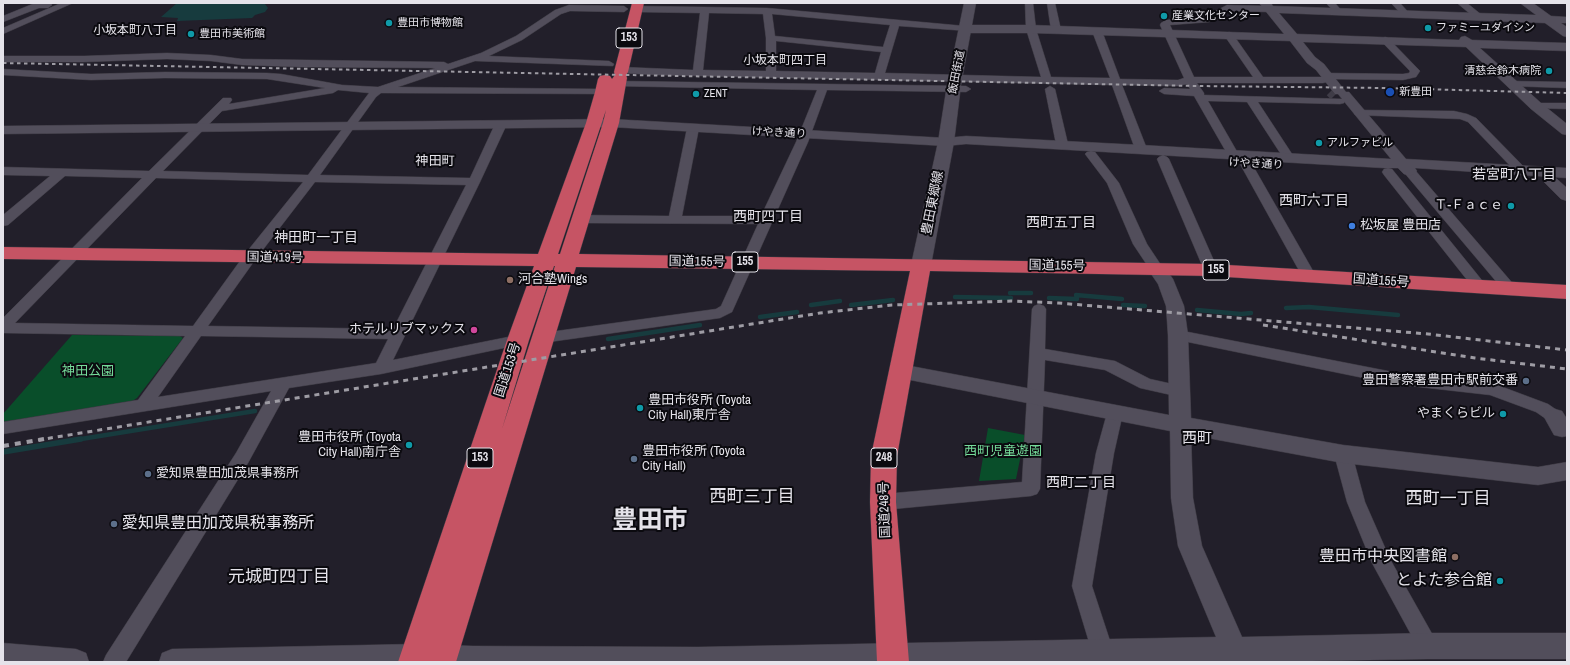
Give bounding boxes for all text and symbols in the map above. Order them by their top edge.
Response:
place label: 産業文化センター [1172,9,1260,23]
marker: 産業文化センター [1159,11,1169,21]
place label: 豊田市博物館 [397,16,463,30]
marker: 豊田市博物館 [384,18,394,28]
place label: ファミーユダイシン [1436,21,1535,35]
marker: ファミーユダイシン [1423,23,1433,33]
district label: 小坂本町八丁目 [93,24,177,38]
place label: 豊田市美術館 [199,27,265,41]
road number: 153 [616,28,642,48]
marker: 豊田市美術館 [186,29,196,39]
street label: 飯田街道 [946,49,968,95]
district label: 小坂本町四丁目 [743,54,827,68]
place label: 清慈会鈴木病院 [1464,64,1541,78]
marker: 清慈会鈴木病院 [1544,66,1554,76]
place label: 新豊田 [1399,85,1432,99]
marker: 新豊田 [1384,86,1396,98]
place label: ZENT [704,87,728,101]
marker: ZENT [691,89,701,99]
street label: けやき通り [751,125,807,141]
place label: アルファビル [1327,136,1393,150]
marker: アルファビル [1314,138,1324,148]
district label: 神田町 [416,154,454,170]
street label: けやき通り [1228,156,1284,172]
district label: 若宮町八丁目 [1472,167,1556,183]
street label: 豊田東郷線 [919,170,947,236]
district label: 西町六丁目 [1279,193,1349,209]
place label: Ｔ-Ｆａｃｅ [1434,198,1503,214]
marker: Ｔ-Ｆａｃｅ [1506,201,1516,211]
district label: 西町四丁目 [733,209,803,225]
district label: 西町五丁目 [1026,215,1096,231]
place label: 松坂屋 豊田店 [1360,218,1441,234]
marker: 松坂屋 豊田店 [1347,221,1357,231]
district label: 神田町一丁目 [274,230,358,246]
street label: 国道419号 [246,250,304,266]
road number: 155 [732,252,758,272]
street label: 国道155号 [668,254,726,270]
street label: 国道155号 [1028,258,1086,274]
road number: 155 [1203,260,1229,280]
street label: 国道155号 [1352,271,1410,291]
place label: 河合塾Wings [518,272,587,288]
marker: 河合塾Wings [505,275,515,285]
place label: ホテルリブマックス [349,322,466,338]
marker: ホテルリブマックス [469,325,479,335]
street label: 国道153号 [492,341,524,399]
park label: 神田公園 [62,364,114,380]
place label: 豊田警察署豊田市駅前交番 [1362,373,1518,389]
marker: 豊田警察署豊田市駅前交番 [1521,376,1531,386]
place label: 豊田市役所 (Toyota City Hall)東庁舎 [648,393,751,424]
marker: 豊田市役所 (Toyota City Hall)東庁舎 [635,403,645,413]
place label: やまくらビル [1417,406,1495,422]
marker: やまくらビル [1498,409,1508,419]
place label: 豊田市役所 (Toyota City Hall)南庁舎 [298,430,401,461]
district label: 西町 [1182,430,1212,448]
marker: 豊田市役所 (Toyota City Hall)南庁舎 [404,440,414,450]
place label: 豊田市役所 (Toyota City Hall) [642,444,745,475]
park label: 西町児童遊園 [964,444,1042,460]
road number: 153 [467,448,493,468]
road number: 248 [871,448,897,468]
marker: 豊田市役所 (Toyota City Hall) [629,454,639,464]
place label: 愛知県豊田加茂県事務所 [156,466,299,482]
marker: 愛知県豊田加茂県事務所 [143,469,153,479]
district label: 西町二丁目 [1046,475,1116,491]
street label: 国道248号 [876,481,894,539]
district label: 西町三丁目 [710,487,794,507]
district label: 西町一丁目 [1406,489,1490,509]
district label: 豊田市 [613,506,687,536]
place label: 愛知県豊田加茂県税事務所 [122,514,314,534]
marker: 愛知県豊田加茂県税事務所 [109,519,119,529]
place label: 豊田市中央図書館 [1319,547,1447,567]
marker: 豊田市中央図書館 [1450,552,1460,562]
district label: 元城町四丁目 [228,567,330,587]
place label: とよた参合館 [1396,571,1492,591]
marker: とよた参合館 [1495,576,1505,586]

